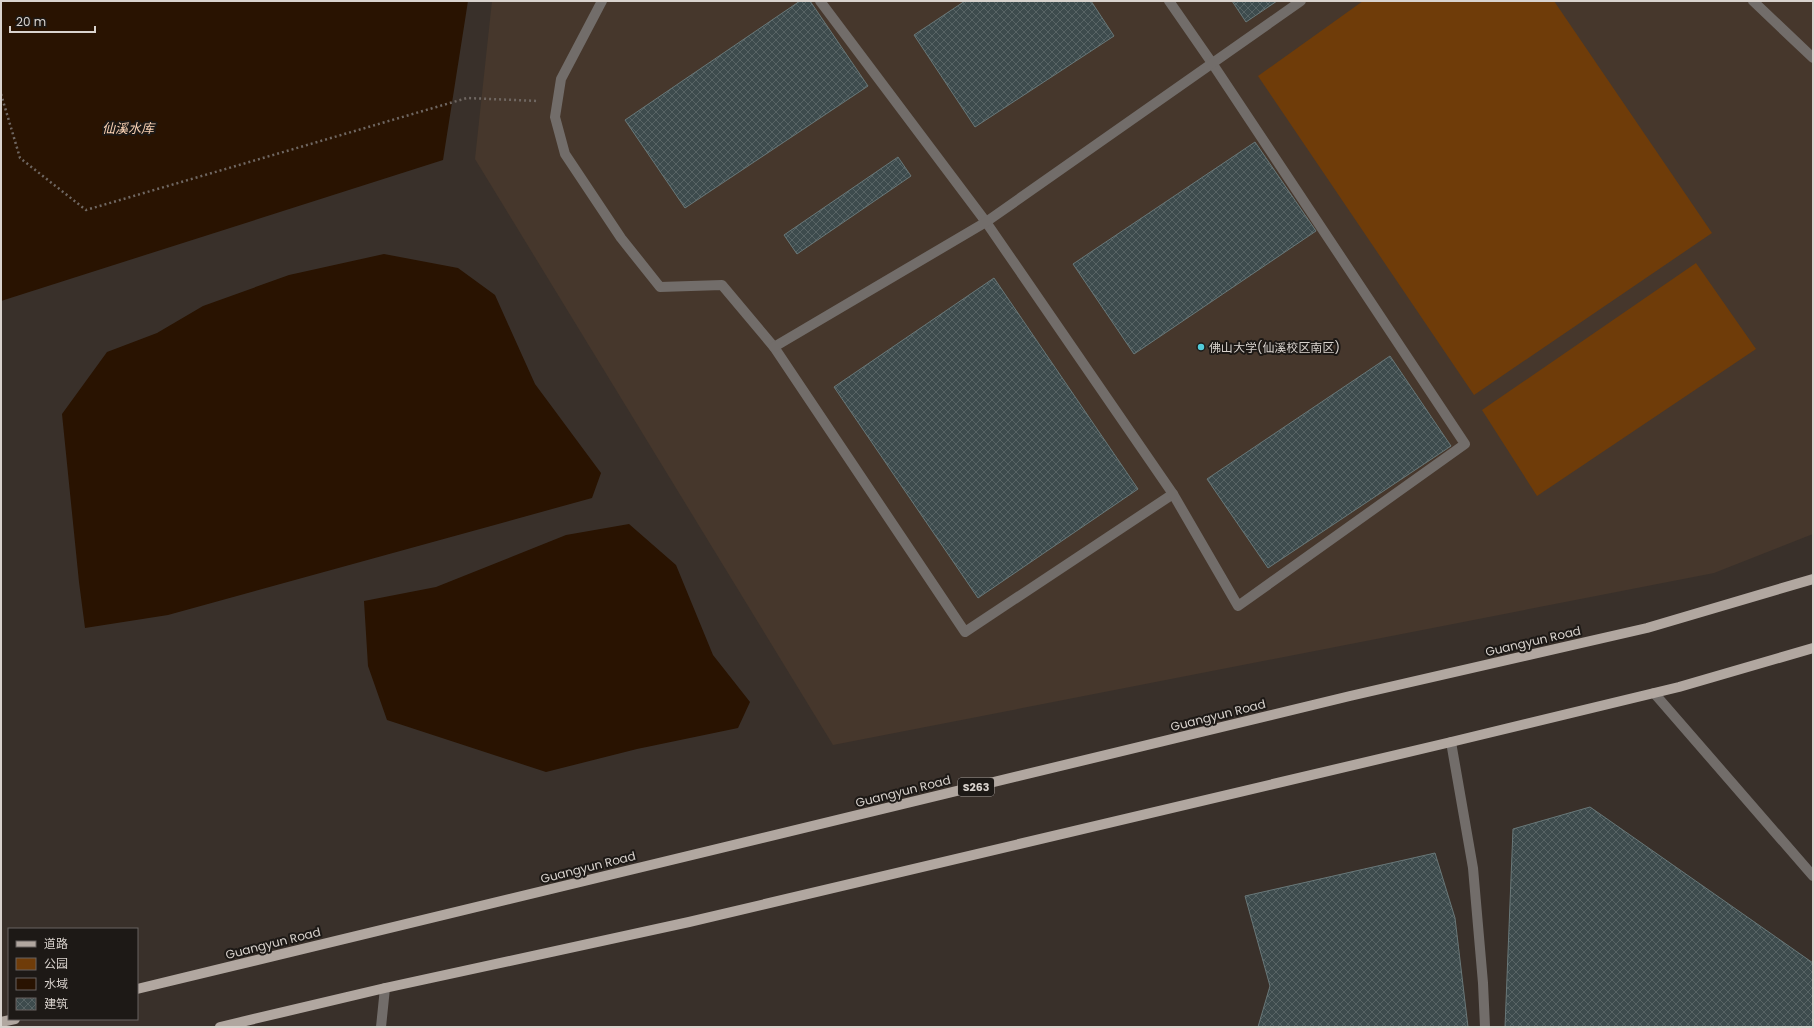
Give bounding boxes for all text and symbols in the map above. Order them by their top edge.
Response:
scale bar [10,8,95,34]
text: 20 m [16,13,46,30]
water label: 仙溪水库 [102,119,156,138]
place label: 佛山大学(仙溪校区南区) [1209,339,1340,356]
marker: 佛山大学(仙溪校区南区) [1196,342,1206,352]
street label: Guangyun Road [1484,622,1582,660]
street label: Guangyun Road [1169,695,1267,735]
street label: Guangyun Road [854,771,952,811]
road number: S263 [958,778,994,796]
street label: Guangyun Road [539,847,637,887]
street label: Guangyun Road [224,923,322,963]
legend [8,928,138,1020]
text: 道路 [44,935,68,952]
text: 公园 [44,955,68,972]
text: 水域 [44,975,68,992]
text: 建筑 [44,995,68,1012]

